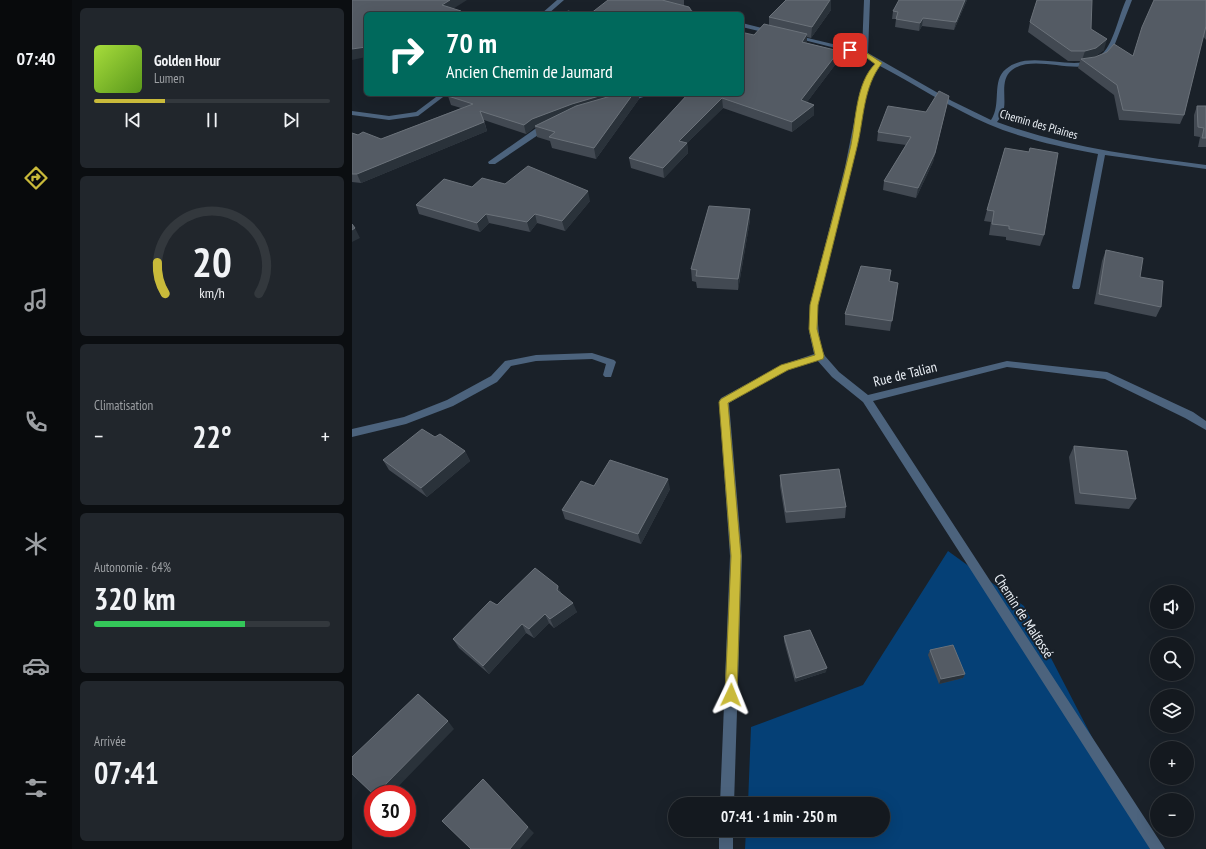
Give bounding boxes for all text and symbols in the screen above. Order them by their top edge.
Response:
text: 70 m [446,24,497,61]
icon: right [380,28,432,80]
pin [833,33,867,67]
icon: arrive [839,39,861,61]
text: 07:40 [17,47,55,70]
text: Golden Hour [154,51,221,70]
text: Ancien Chemin de Jaumard [446,60,613,83]
text: Lumen [154,70,184,87]
street label: Chemin des Plaines [998,106,1080,142]
icon: previous [122,109,144,131]
icon: pause [201,109,223,131]
icon: next [280,109,302,131]
icon: directions [22,164,50,192]
text: 20 [192,235,232,288]
text: km/h [199,283,225,302]
icon: music [22,286,50,314]
street label: Rue de Talian [871,357,939,391]
text: Climatisation [94,397,153,414]
icon: phone [22,408,50,436]
text: 22° [192,417,232,456]
text: − [94,422,103,450]
text: + [321,422,330,450]
icon: climate [22,530,50,558]
text: Autonomie · 64% [94,559,171,576]
street label: Chemin de Malfossé [990,570,1058,662]
text: 320 km [94,579,175,618]
map controls [1150,585,1194,837]
button: sound [1150,585,1194,629]
button: search [1150,637,1194,681]
icon: car [22,652,50,680]
position arrow [710,674,752,716]
button: layers [1150,689,1194,733]
text: Arrivée [94,733,126,750]
button: + [1150,741,1194,785]
text: 07:41 [94,753,159,792]
icon: filters [22,774,50,802]
speed limit sign: 30 [364,785,416,837]
button: − [1150,793,1194,837]
text: 07:41 · 1 min · 250 m [721,807,837,826]

